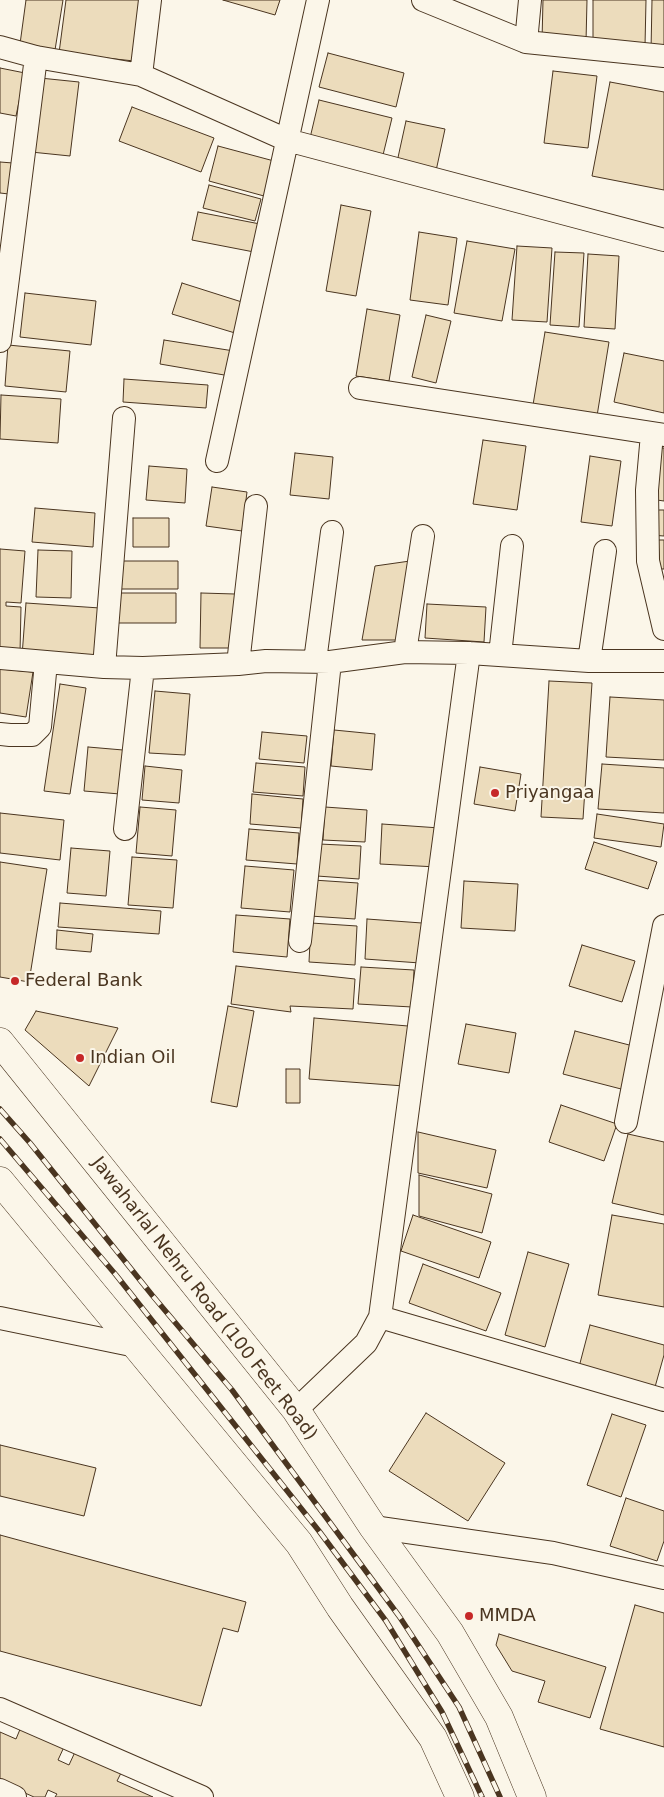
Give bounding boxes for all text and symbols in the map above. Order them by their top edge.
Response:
place label: Priyangaa [505,782,595,804]
marker: Priyangaa [489,787,501,799]
place label: Federal Bank [25,970,142,992]
marker: Federal Bank [9,975,21,987]
place label: Indian Oil [90,1047,175,1069]
marker: Indian Oil [74,1052,86,1064]
street label: Jawaharlal Nehru Road (100 Feet Road) [87,1153,321,1445]
place label: MMDA [479,1605,536,1627]
marker: MMDA [463,1610,475,1622]

